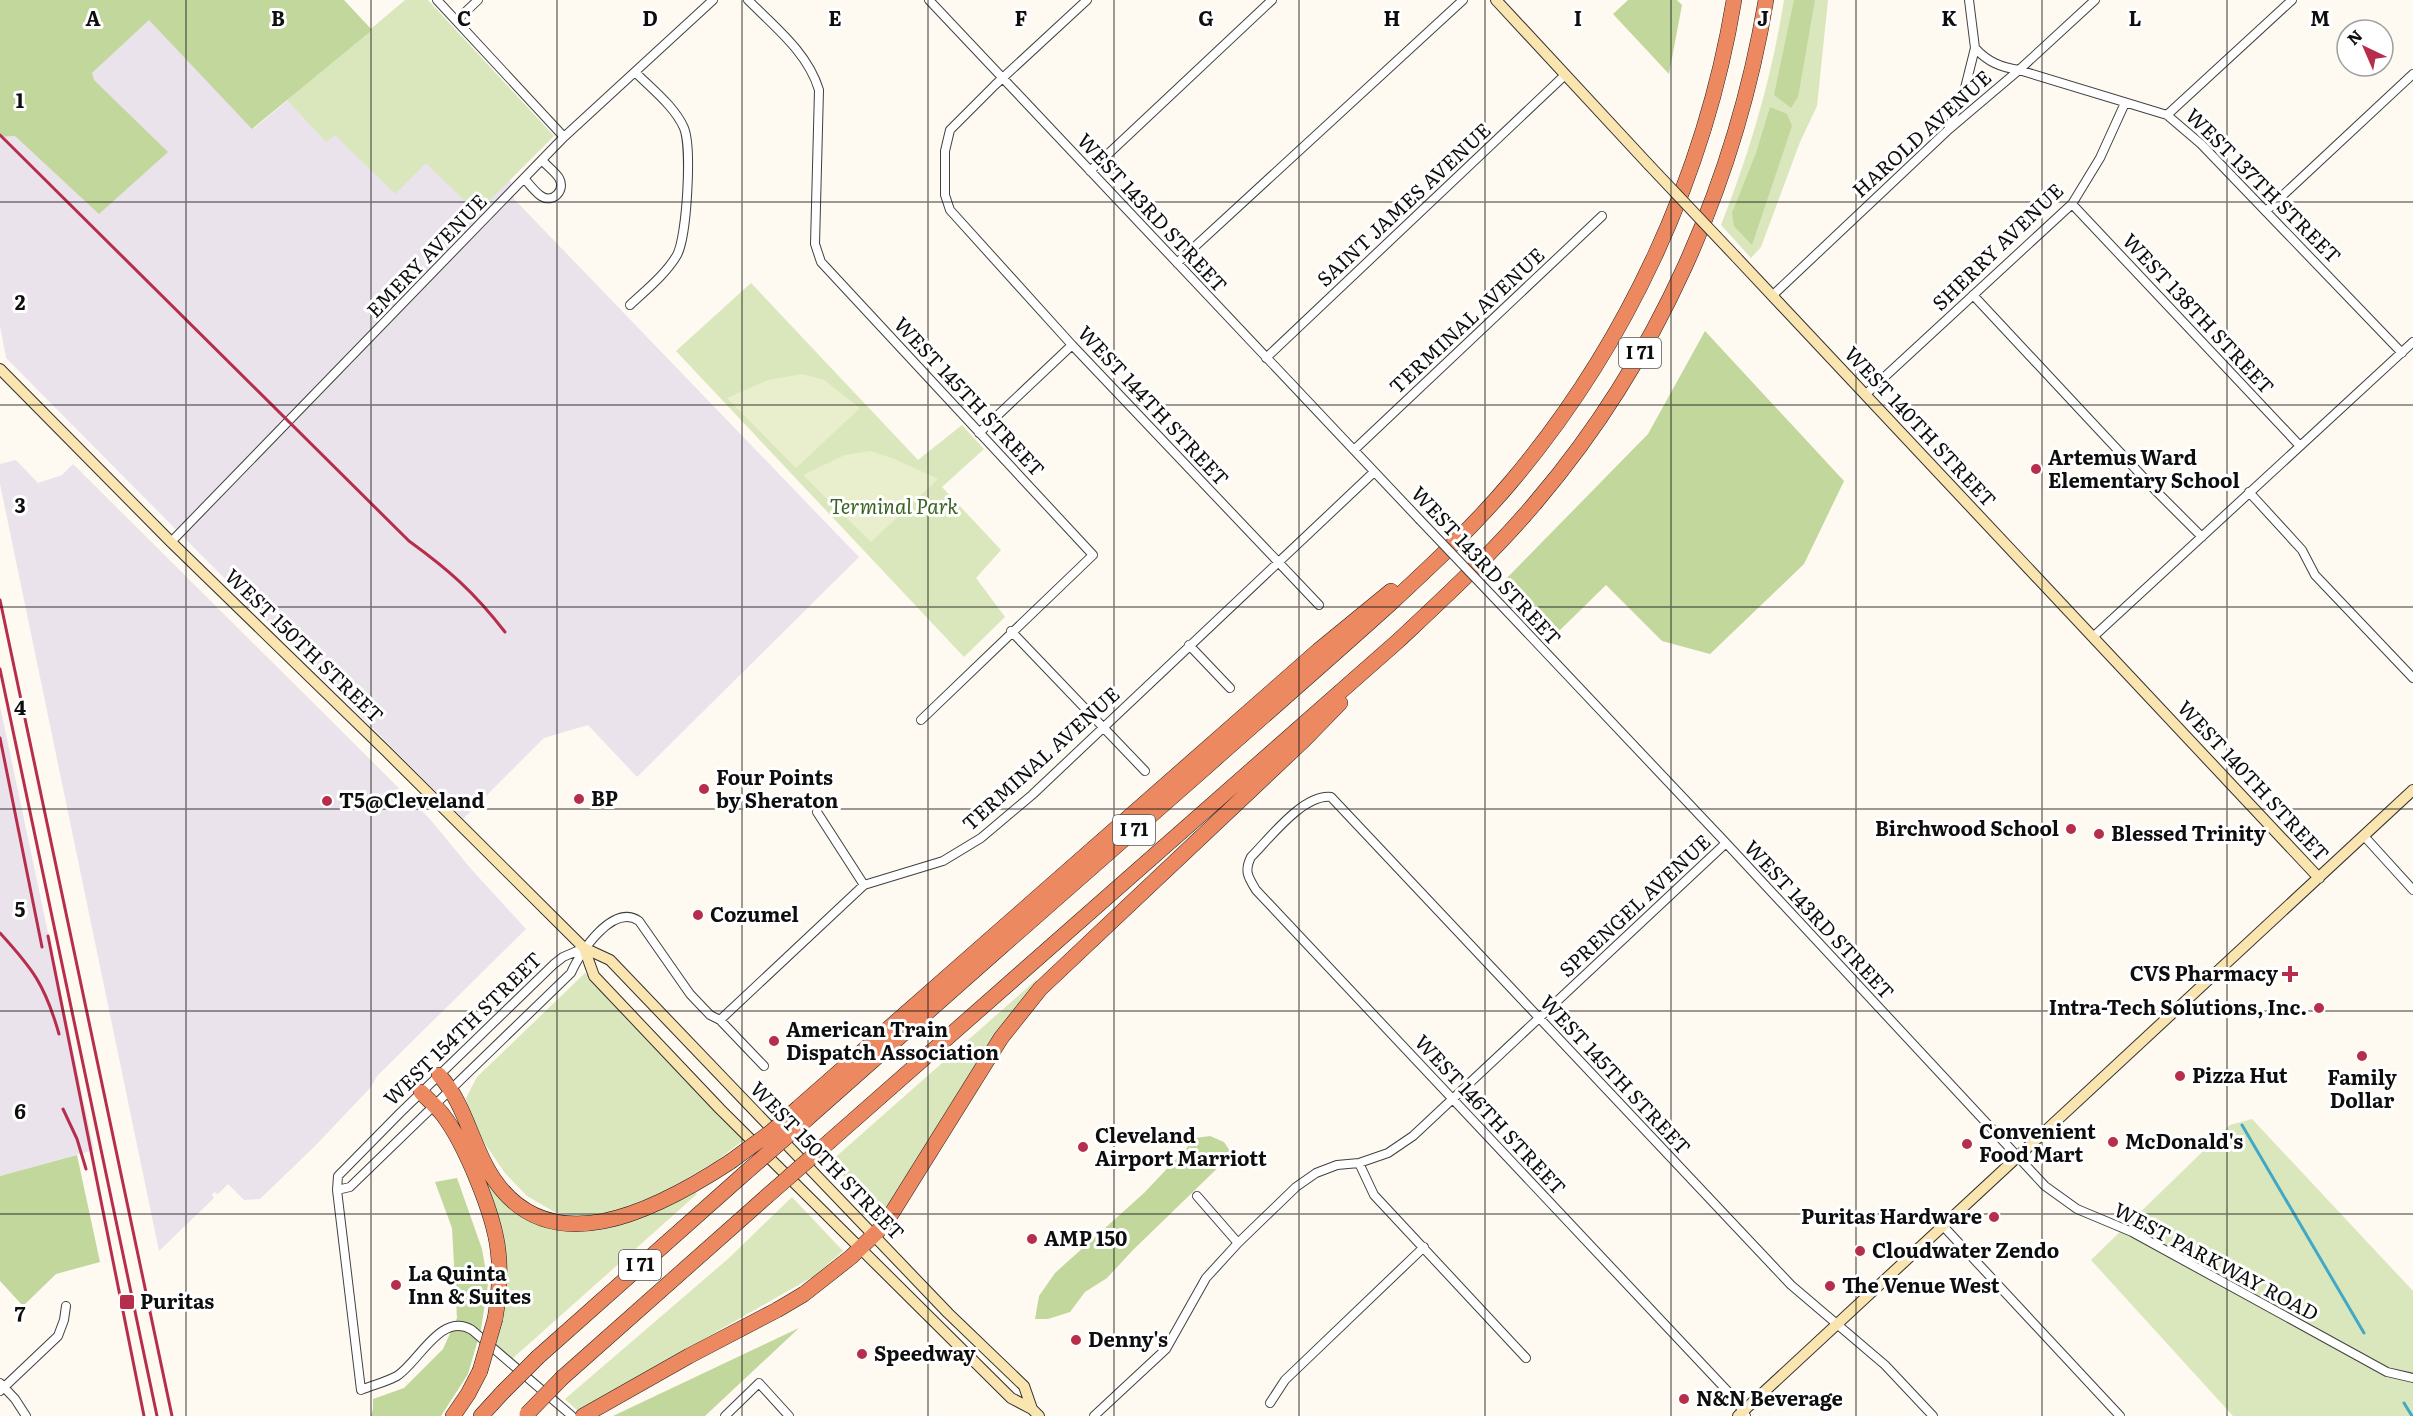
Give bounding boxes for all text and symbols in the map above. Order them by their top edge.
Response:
text: A [85,2,101,32]
text: B [271,2,285,32]
text: C [457,2,471,32]
text: D [642,2,658,32]
text: E [828,2,842,32]
text: F [1015,2,1028,32]
text: G [1198,2,1214,32]
text: H [1384,2,1400,32]
text: I [1574,2,1582,32]
text: J [1757,2,1769,32]
text: K [1941,2,1957,32]
text: L [2129,2,2142,32]
text: M [2310,2,2330,32]
north arrow [2335,18,2395,78]
text: N [2341,23,2367,50]
street label: HAROLD AVENUE [1844,62,1997,203]
text: 1 [16,84,24,114]
street label: WEST 137TH STREET [2180,100,2349,269]
street label: SAINT JAMES AVENUE [1309,115,1497,293]
street label: WEST 143RD STREET [1071,125,1235,298]
street label: SHERRY AVENUE [1924,175,2069,316]
street label: EMERY AVENUE [358,186,493,323]
street label: WEST 138TH STREET [2117,225,2282,400]
street label: TERMINAL AVENUE [1381,239,1550,400]
text: 2 [15,286,26,316]
street label: WEST 145TH STREET [888,309,1053,482]
street label: WEST 144TH STREET [1072,318,1237,492]
road number: I 71 [1619,338,1661,368]
street label: WEST 140TH STREET [1839,338,2004,513]
place label: Artemus Ward Elementary School [2048,441,2240,494]
marker: Artemus Ward Elementary School [2029,462,2043,476]
street label: WEST 143RD STREET [1405,478,1569,651]
text: 3 [14,489,26,519]
park label: Terminal Park [830,490,958,520]
street label: WEST 150TH STREET [219,561,392,729]
street label: TERMINAL AVENUE [954,678,1125,837]
text: 4 [14,691,26,721]
street label: WEST 140TH STREET [2172,692,2337,867]
place label: Four Points by Sheraton [716,761,839,814]
place label: BP [591,782,618,812]
marker: Four Points by Sheraton [697,782,711,796]
place label: T5@Cleveland [339,784,485,814]
marker: BP [572,792,586,806]
marker: T5@Cleveland [320,794,334,808]
place label: Birchwood School [1875,812,2059,842]
road number: I 71 [1113,815,1155,845]
place label: Blessed Trinity [2111,817,2267,847]
marker: Birchwood School [2064,822,2078,836]
street label: SPRENGEL AVENUE [1551,826,1716,983]
marker: Blessed Trinity [2092,827,2106,841]
street label: WEST 143RD STREET [1738,832,1902,1005]
text: 5 [15,893,26,923]
place label: Cozumel [710,898,799,928]
marker: Cozumel [691,908,705,922]
street label: WEST 154TH STREET [376,944,548,1111]
place label: CVS Pharmacy [2130,957,2279,987]
marker: CVS Pharmacy [2283,967,2297,981]
street label: WEST 145TH STREET [1534,987,1699,1160]
place label: Intra-Tech Solutions, Inc. [2049,991,2307,1021]
marker: Intra-Tech Solutions, Inc. [2312,1001,2326,1015]
place label: American Train Dispatch Association [786,1013,999,1066]
street label: WEST 146TH STREET [1409,1027,1574,1201]
marker: American Train Dispatch Association [767,1034,781,1048]
marker: Family Dollar [2355,1049,2369,1063]
place label: Pizza Hut [2192,1059,2288,1089]
place label: Family Dollar [2327,1061,2397,1114]
marker: Pizza Hut [2173,1069,2187,1083]
street label: WEST 150TH STREET [744,1073,912,1246]
text: 6 [14,1095,26,1125]
place label: Convenient Food Mart [1979,1115,2096,1168]
place label: Cleveland Airport Marriott [1095,1119,1267,1172]
place label: McDonald's [2125,1125,2243,1155]
marker: McDonald's [2106,1135,2120,1149]
marker: Convenient Food Mart [1960,1137,1974,1151]
marker: Cleveland Airport Marriott [1076,1140,1090,1154]
street label: WEST PARKWAY ROAD [2109,1193,2325,1327]
place label: Puritas Hardware [1801,1200,1982,1230]
marker: Puritas Hardware [1987,1210,2001,1224]
place label: AMP 150 [1044,1222,1127,1252]
marker: AMP 150 [1025,1232,1039,1246]
place label: Cloudwater Zendo [1872,1234,2059,1264]
marker: Cloudwater Zendo [1853,1244,1867,1258]
road number: I 71 [619,1250,661,1280]
place label: La Quinta Inn & Suites [408,1257,531,1310]
place label: The Venue West [1842,1269,2000,1299]
marker: La Quinta Inn & Suites [389,1278,403,1292]
marker: The Venue West [1823,1279,1837,1293]
place label: Puritas [140,1285,214,1315]
marker: Puritas [118,1293,136,1311]
text: 7 [15,1298,26,1328]
place label: Denny's [1088,1323,1168,1353]
marker: Denny's [1069,1333,1083,1347]
place label: Speedway [874,1337,976,1367]
marker: Speedway [855,1347,869,1361]
place label: N&N Beverage [1696,1382,1843,1412]
marker: N&N Beverage [1677,1392,1691,1406]

